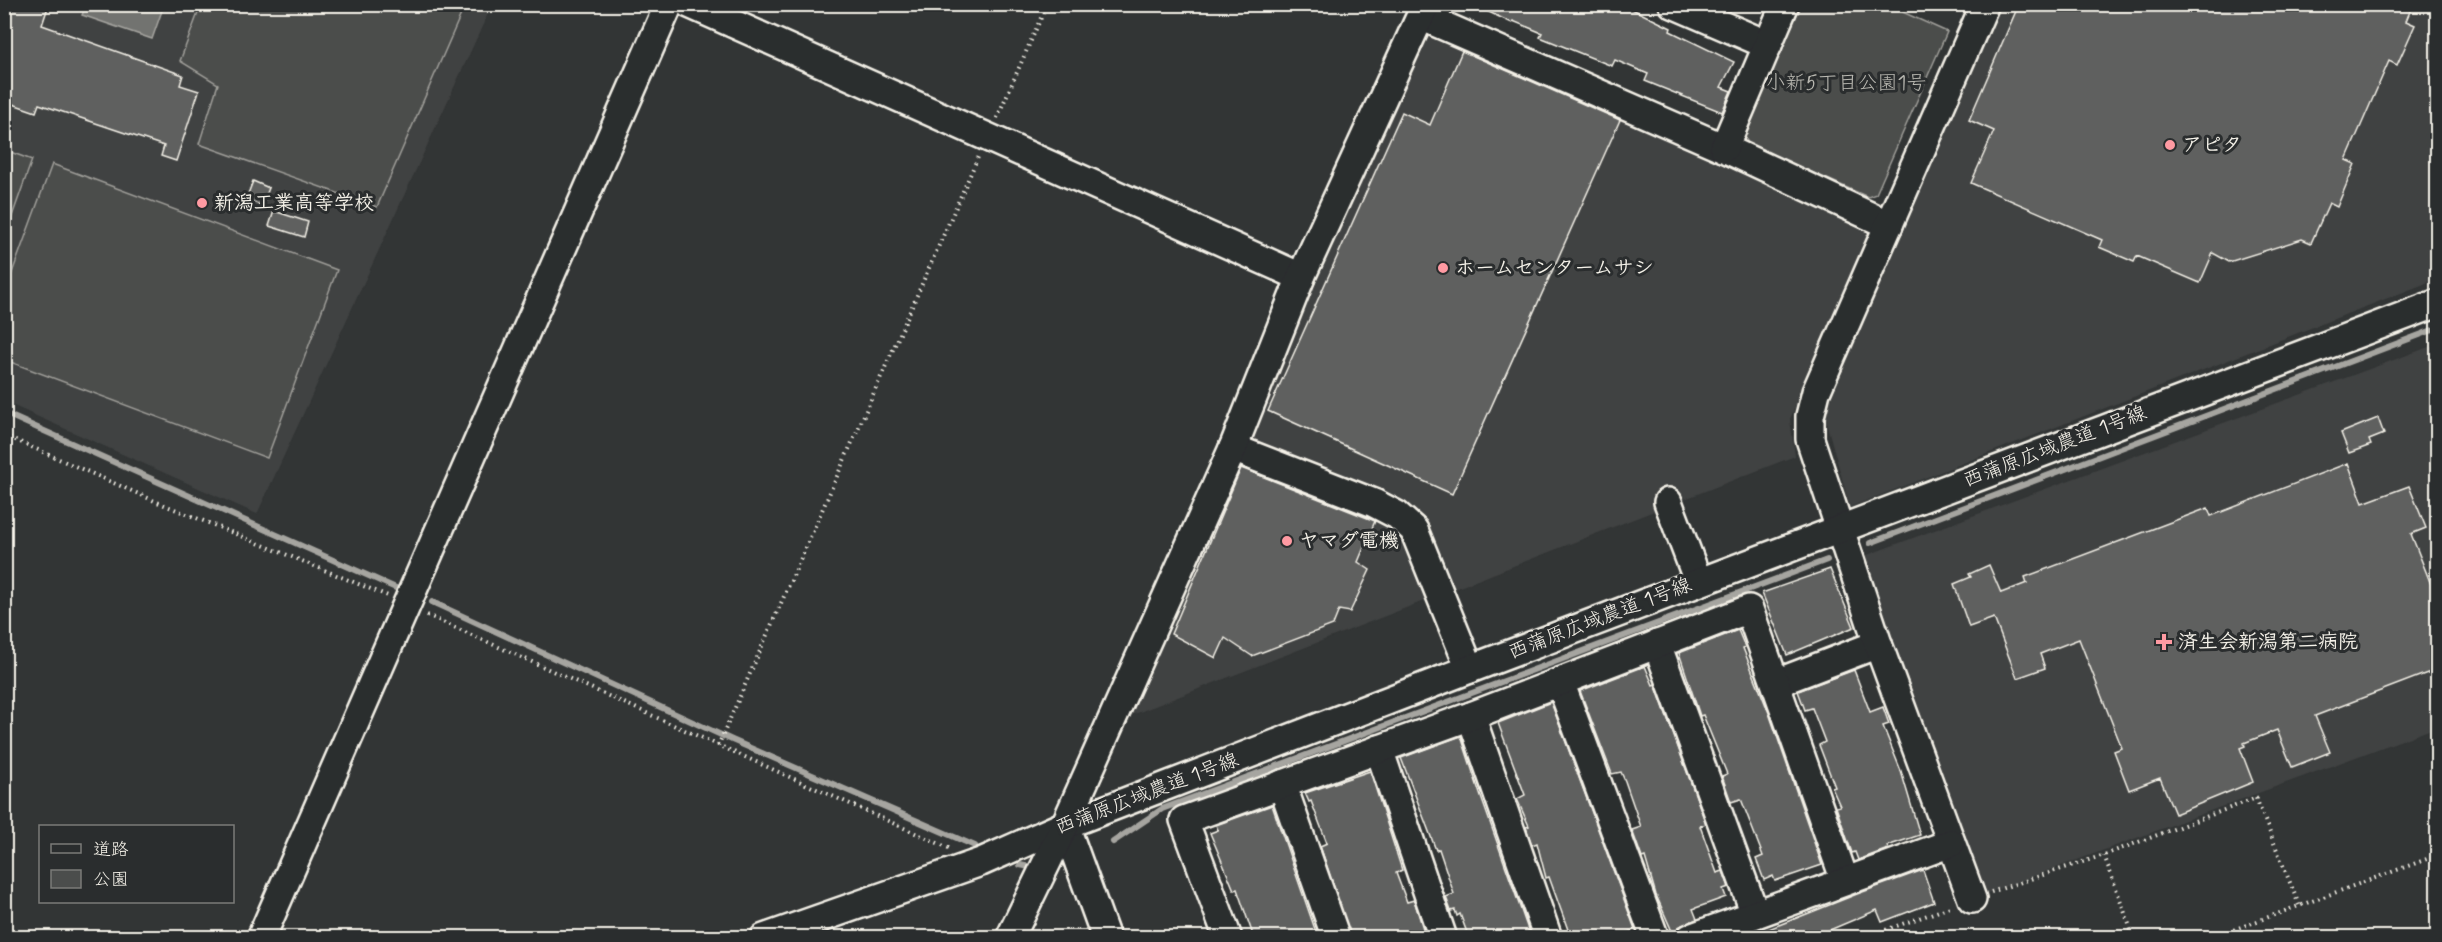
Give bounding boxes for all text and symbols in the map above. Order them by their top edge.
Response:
park label: 小新5丁目公園1号 [1766,70,1926,97]
place label: アピタ [2182,132,2242,159]
marker: アピタ [2163,138,2177,152]
place label: 新潟工業高等学校 [214,190,374,217]
marker: 新潟工業高等学校 [195,196,209,210]
place label: ホームセンタームサシ [1455,255,1653,282]
marker: ホームセンタームサシ [1436,261,1450,275]
street label: 西蒲原広域農道 1号線 [1959,400,2151,494]
place label: ヤマダ電機 [1299,528,1399,555]
marker: ヤマダ電機 [1280,534,1294,548]
street label: 西蒲原広域農道 1号線 [1504,572,1696,666]
place label: 済生会新潟第二病院 [2178,629,2358,656]
marker: 済生会新潟第二病院 [2155,633,2173,651]
street label: 西蒲原広域農道 1号線 [1051,747,1243,841]
legend [39,825,234,903]
text: 道路 [93,838,129,862]
text: 公園 [93,868,129,892]

